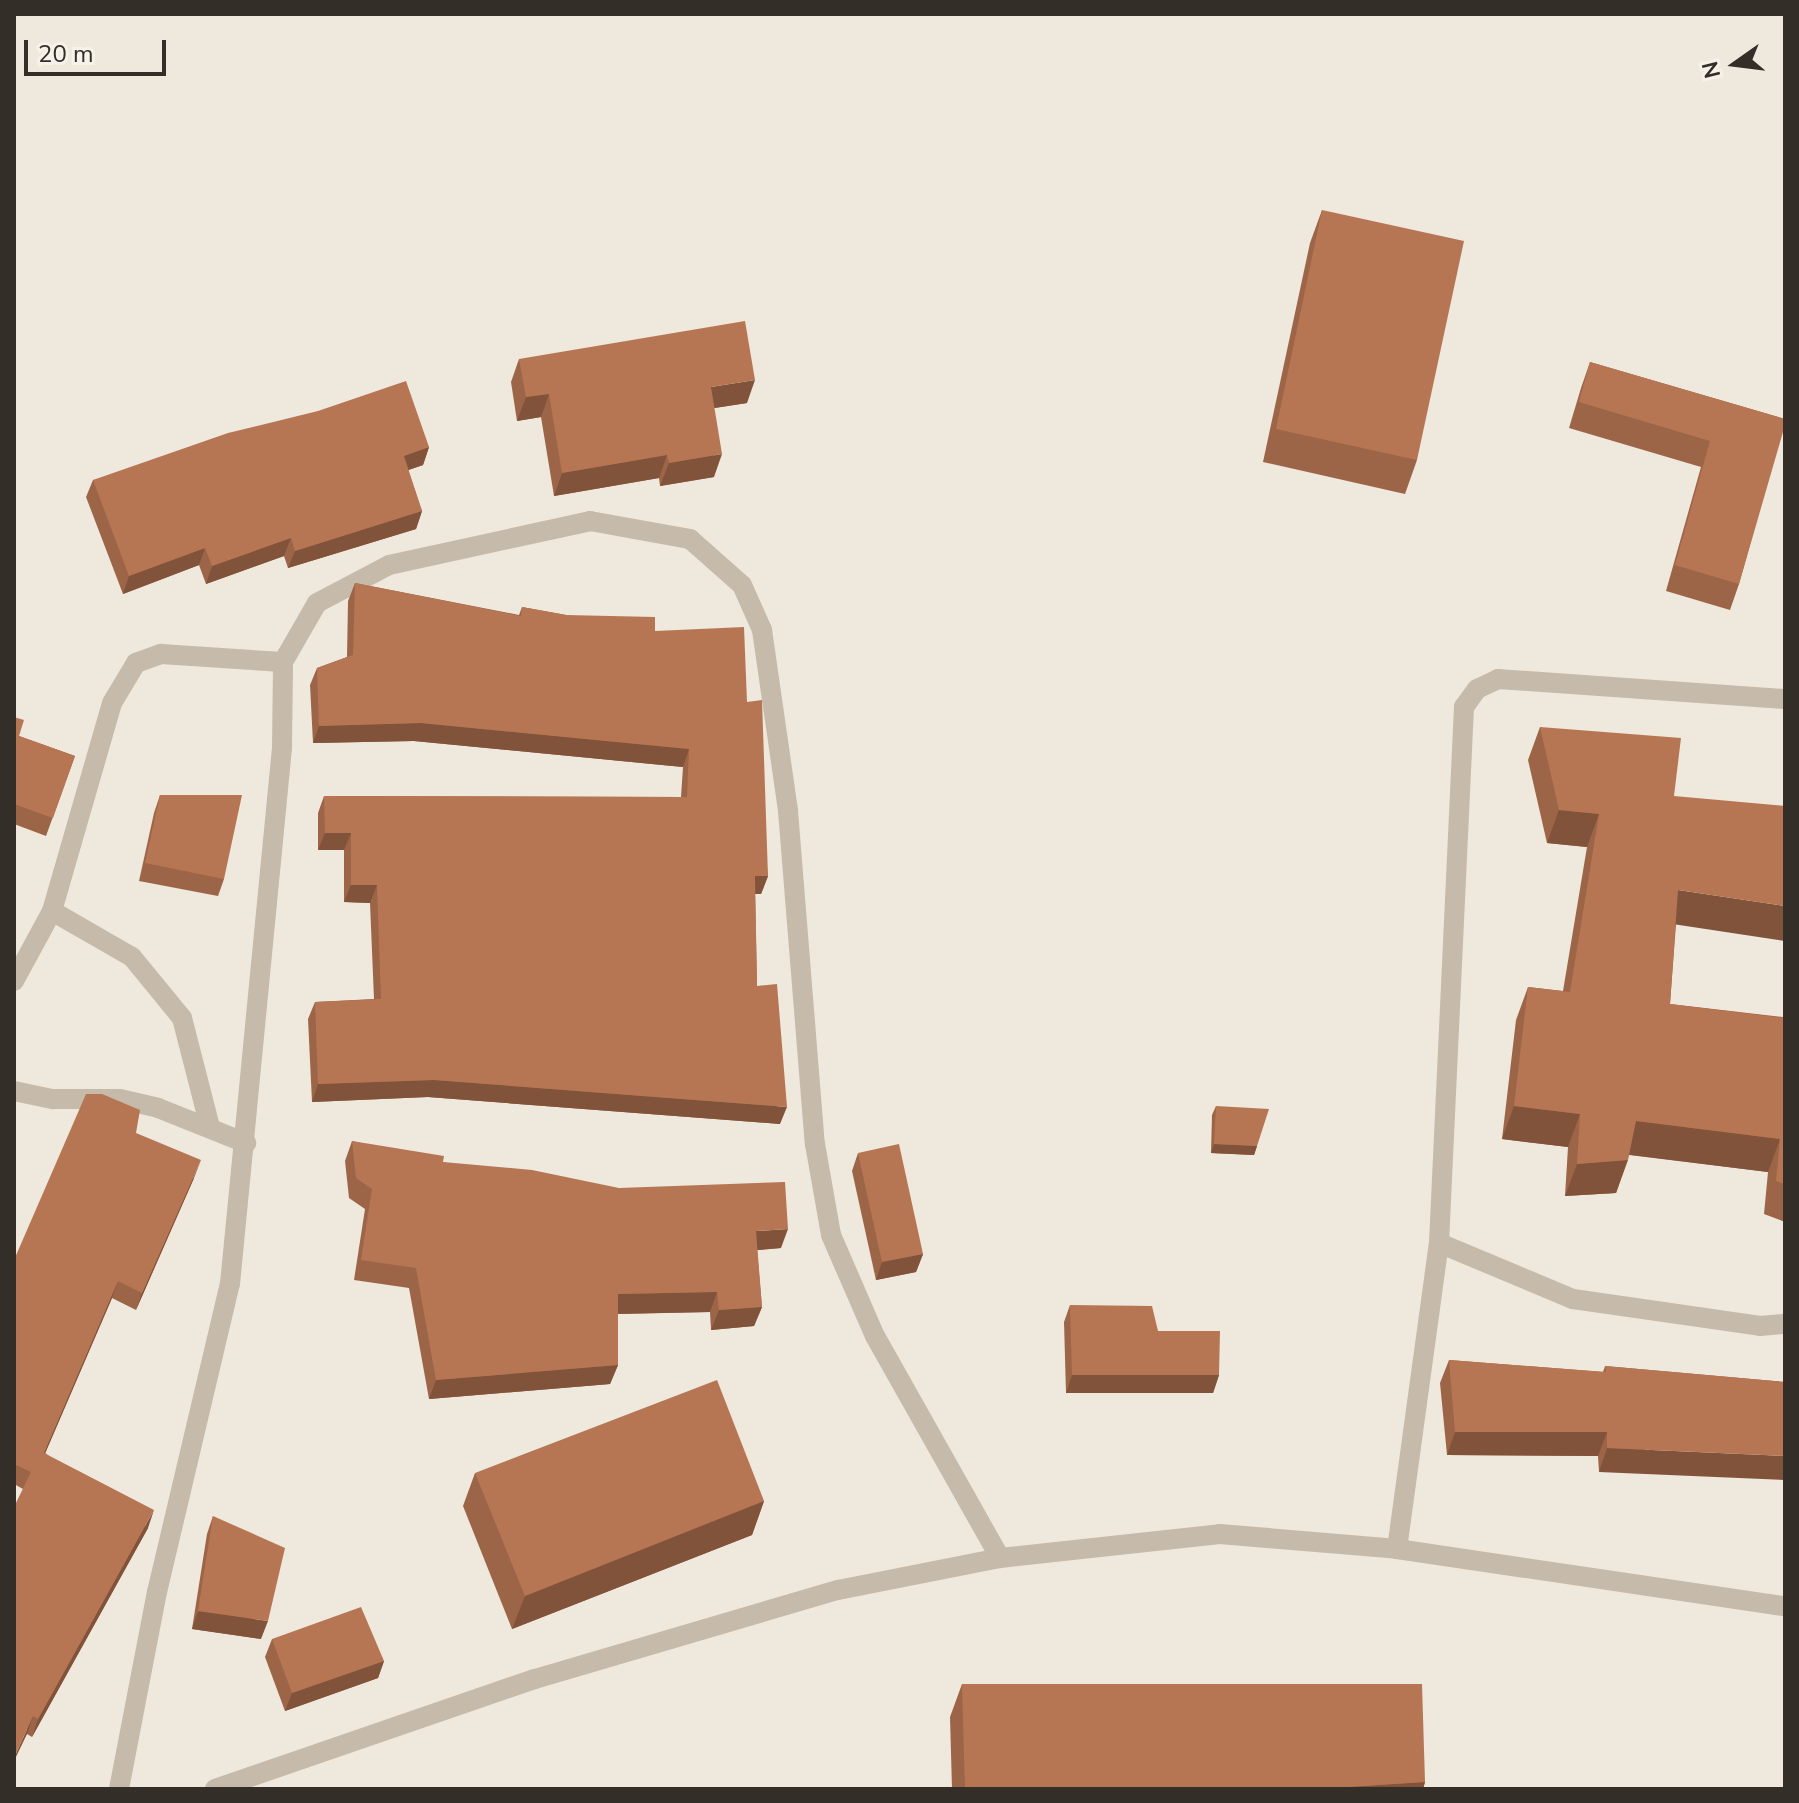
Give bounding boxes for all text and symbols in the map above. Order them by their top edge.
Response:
scale bar [28,24,170,74]
north arrow [1695,24,1775,104]
text: 20 m [38,38,94,70]
text: N [1695,58,1728,81]

